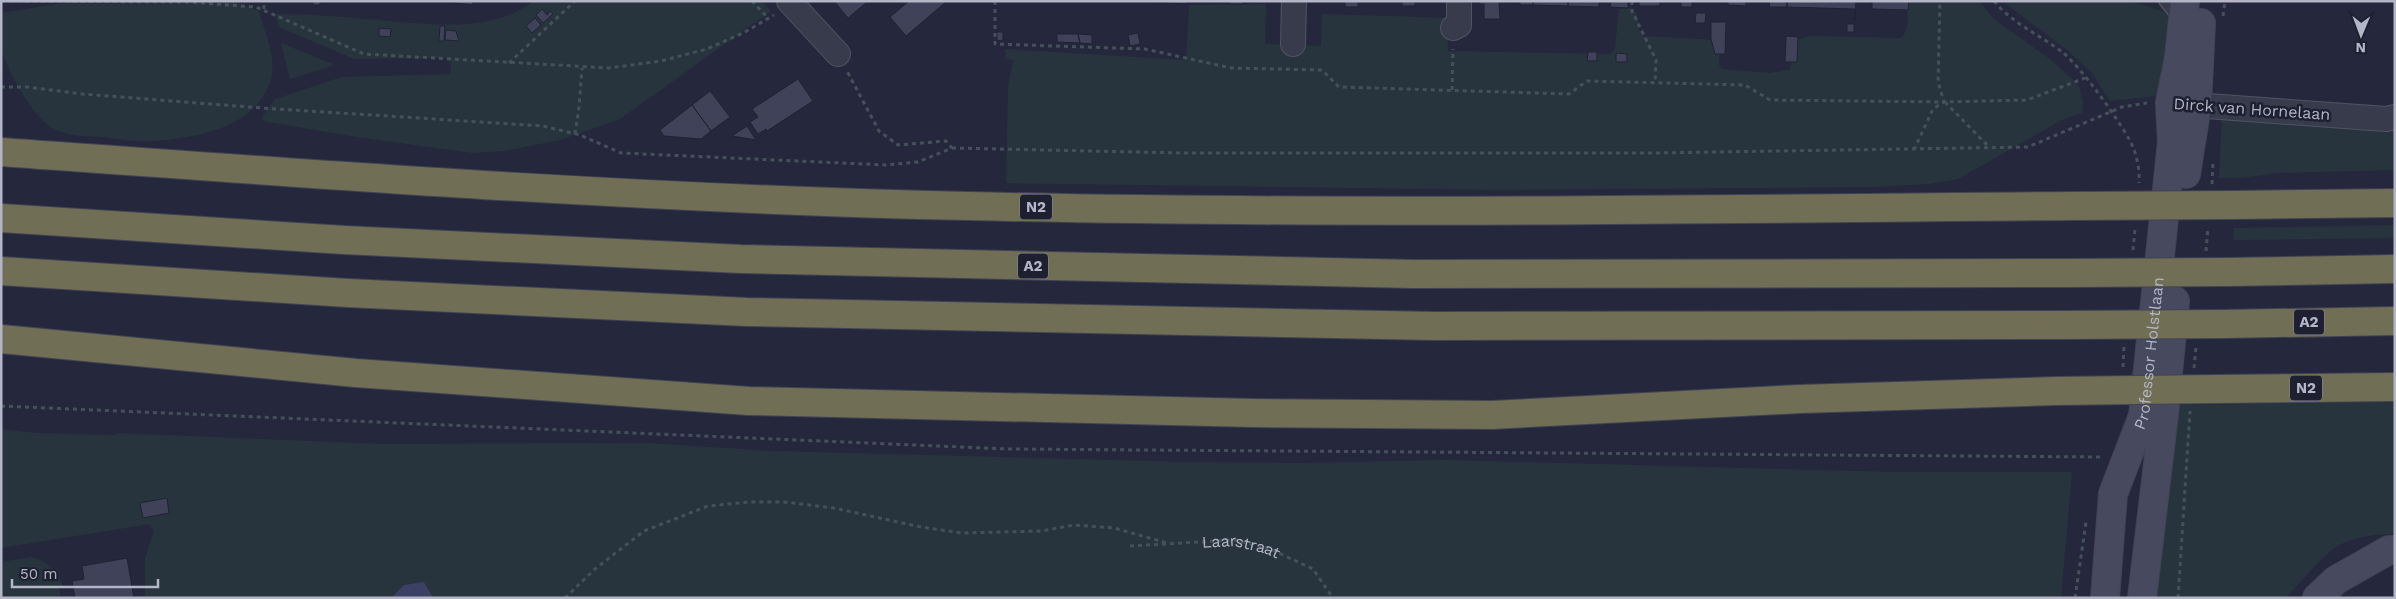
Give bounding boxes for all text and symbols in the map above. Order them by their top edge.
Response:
north arrow [2336,10,2386,60]
text: N [2355,40,2366,56]
street label: Dirck van Hornelaan [2173,94,2331,124]
road number: N2 [1020,194,1052,220]
road number: A2 [1018,254,1048,278]
street label: Professor Holstlaan [2129,276,2167,432]
road number: A2 [2294,310,2324,334]
road number: N2 [2290,376,2322,400]
street label: Laarstraat [1201,530,1284,562]
scale bar [12,556,159,588]
text: 50 m [20,565,57,583]

